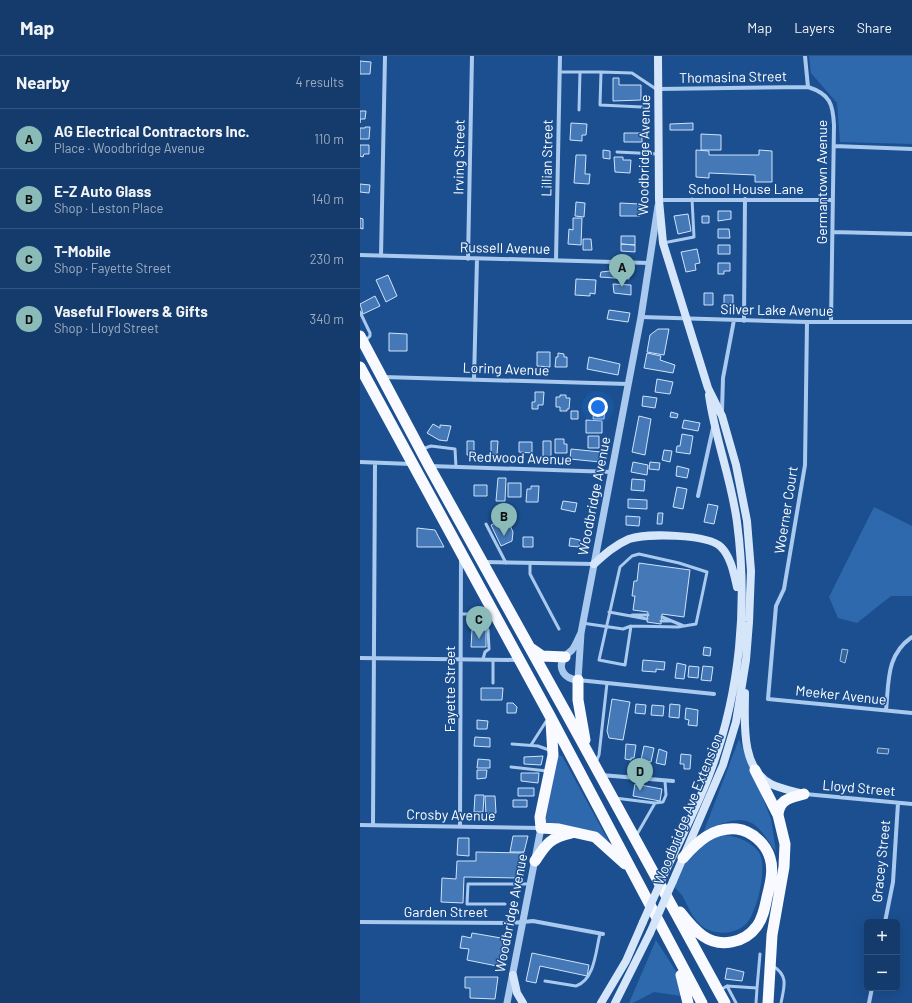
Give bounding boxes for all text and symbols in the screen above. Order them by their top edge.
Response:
text: Map [20,16,54,39]
text: Map [747,19,772,36]
text: Layers [794,19,835,36]
text: Share [857,19,892,36]
street label: Thomasina Street [679,67,787,86]
text: Nearby [16,72,70,92]
text: 4 results [296,74,344,90]
street label: Woodbridge Avenue [634,94,653,215]
street label: Irving Street [449,119,468,195]
street label: Lillian Street [537,119,556,197]
street label: Germantown Avenue [813,120,830,244]
text: AG Electrical Contractors Inc. [54,122,249,140]
text: A [25,131,33,147]
text: 110 m [314,131,344,147]
text: Place · Woodbridge Avenue [54,140,205,156]
street label: School House Lane [688,180,804,197]
text: E-Z Auto Glass [54,182,151,200]
text: B [25,191,33,207]
text: 140 m [312,191,344,207]
text: Shop · Leston Place [54,200,163,216]
street label: Russell Avenue [460,238,550,257]
text: T-Mobile [54,242,111,260]
text: C [25,251,33,267]
text: 230 m [310,251,344,267]
pin: A [609,254,635,287]
text: Shop · Fayette Street [54,260,171,276]
street label: Silver Lake Avenue [720,300,834,319]
text: Vaseful Flowers & Gifts [54,302,208,320]
text: D [25,311,33,327]
text: 340 m [309,311,344,327]
text: Shop · Lloyd Street [54,320,159,336]
street label: Loring Avenue [462,358,550,379]
your location [588,397,608,417]
street label: Woodbridge Avenue [574,435,613,557]
street label: Redwood Avenue [468,447,572,468]
street label: Woerner Court [770,465,801,555]
pin: B [491,503,517,536]
pin: C [466,606,492,639]
street label: Fayette Street [441,646,458,732]
street label: Meeker Avenue [795,681,887,708]
street label: Woodbridge Ave Extension [649,731,726,887]
pin: D [627,758,653,791]
street label: Lloyd Street [822,776,896,799]
street label: Crosby Avenue [406,805,496,824]
street label: Gracey Street [868,819,893,903]
street label: Woodbridge Avenue [491,852,530,974]
street label: Garden Street [404,903,488,920]
map controls [864,919,900,991]
button: + [864,919,900,955]
button: − [864,955,900,991]

